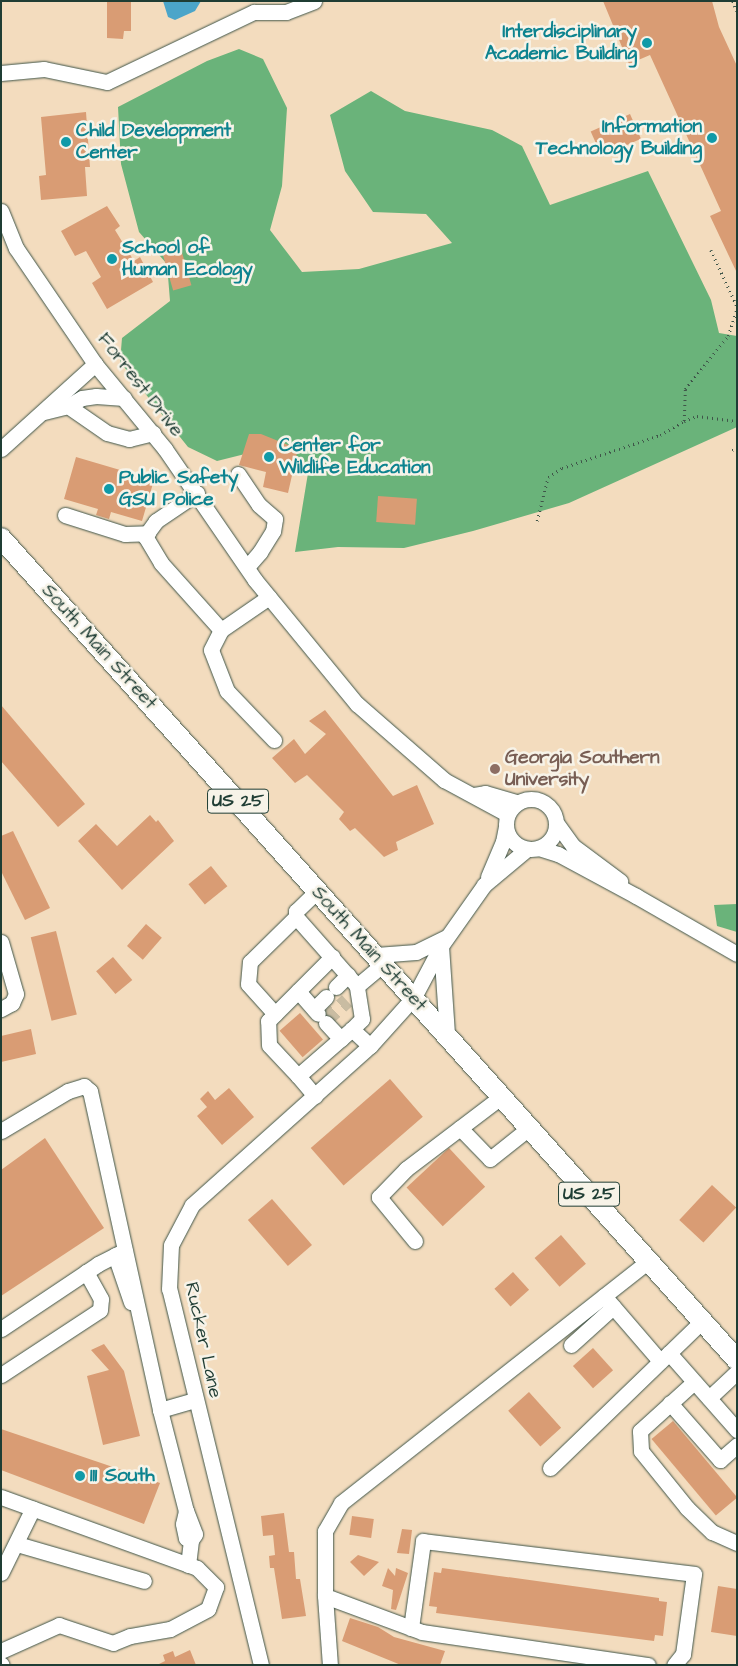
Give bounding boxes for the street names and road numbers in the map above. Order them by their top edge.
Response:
street label: Forrest Drive [92,328,188,442]
street label: South Main Street [37,579,161,715]
road number: US 25 [207,786,269,816]
street label: South Main Street [307,881,431,1017]
road number: US 25 [558,1178,620,1210]
street label: Rucker Lane [180,1280,226,1400]

